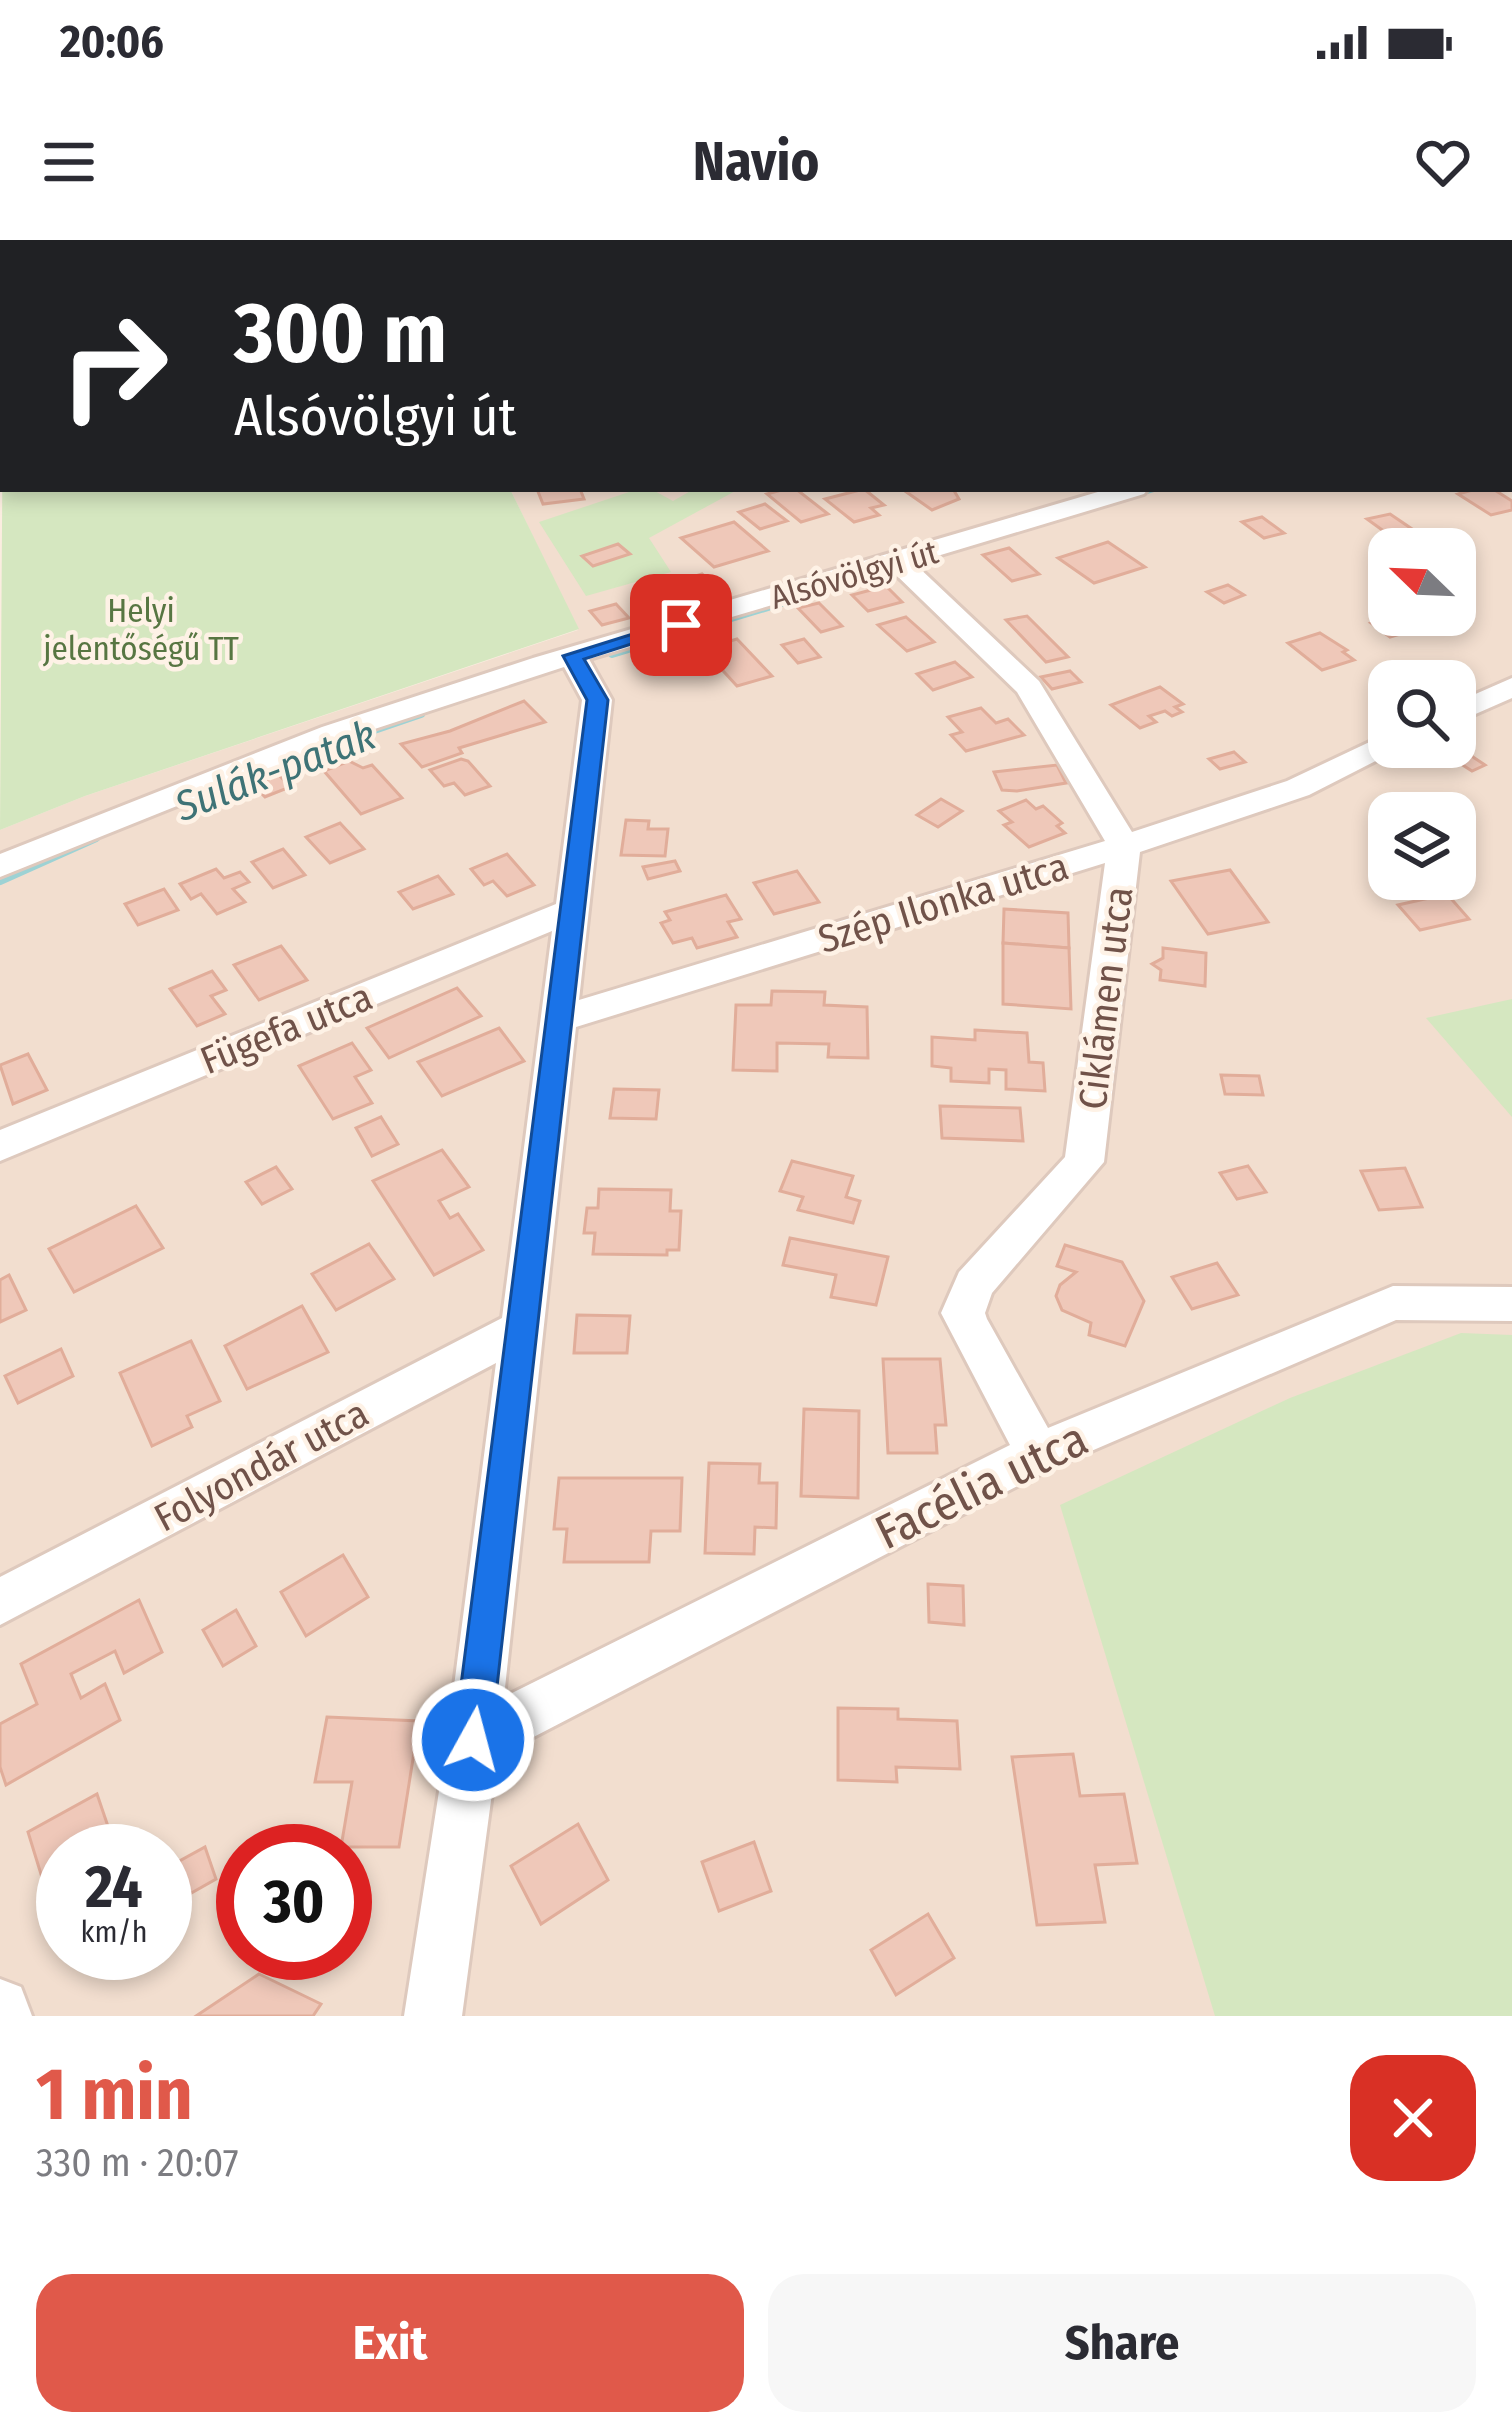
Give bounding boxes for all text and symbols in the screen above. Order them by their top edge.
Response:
text: 20:06 [60,15,164,69]
icon: menu [36,129,102,195]
icon: heart [1410,129,1476,195]
text: Navio [693,130,819,194]
text: 300 m [234,283,447,384]
icon: right [36,288,192,444]
text: Alsóvölgyi út [234,385,516,449]
north arrow [1368,528,1476,636]
map controls [1368,528,1476,900]
street label: Alsóvölgyi út [766,532,943,618]
pin [630,574,732,676]
park label: Helyi jelentőségű TT [42,591,240,669]
icon: arrive [648,592,714,658]
button: search [1368,660,1476,768]
water label: Sulák-patak [167,710,383,832]
button: layers [1368,792,1476,900]
street label: Szép Ilonka utca [813,843,1074,963]
street label: Ciklámen utca [1070,884,1142,1112]
street label: Fügefa utca [194,974,379,1084]
street label: Folyondár utca [147,1390,376,1541]
street label: Facélia utca [866,1410,1097,1562]
position arrow [410,1677,536,1803]
speed limit sign: 30 [216,1824,372,1980]
text: 24 [85,1851,143,1923]
text: km/h [81,1914,147,1950]
text: 1 min [36,2052,193,2138]
button: close [1350,2055,1476,2181]
text: 330 m · 20:07 [36,2140,238,2186]
button: Exit [36,2274,744,2412]
button: Share [768,2274,1476,2412]

